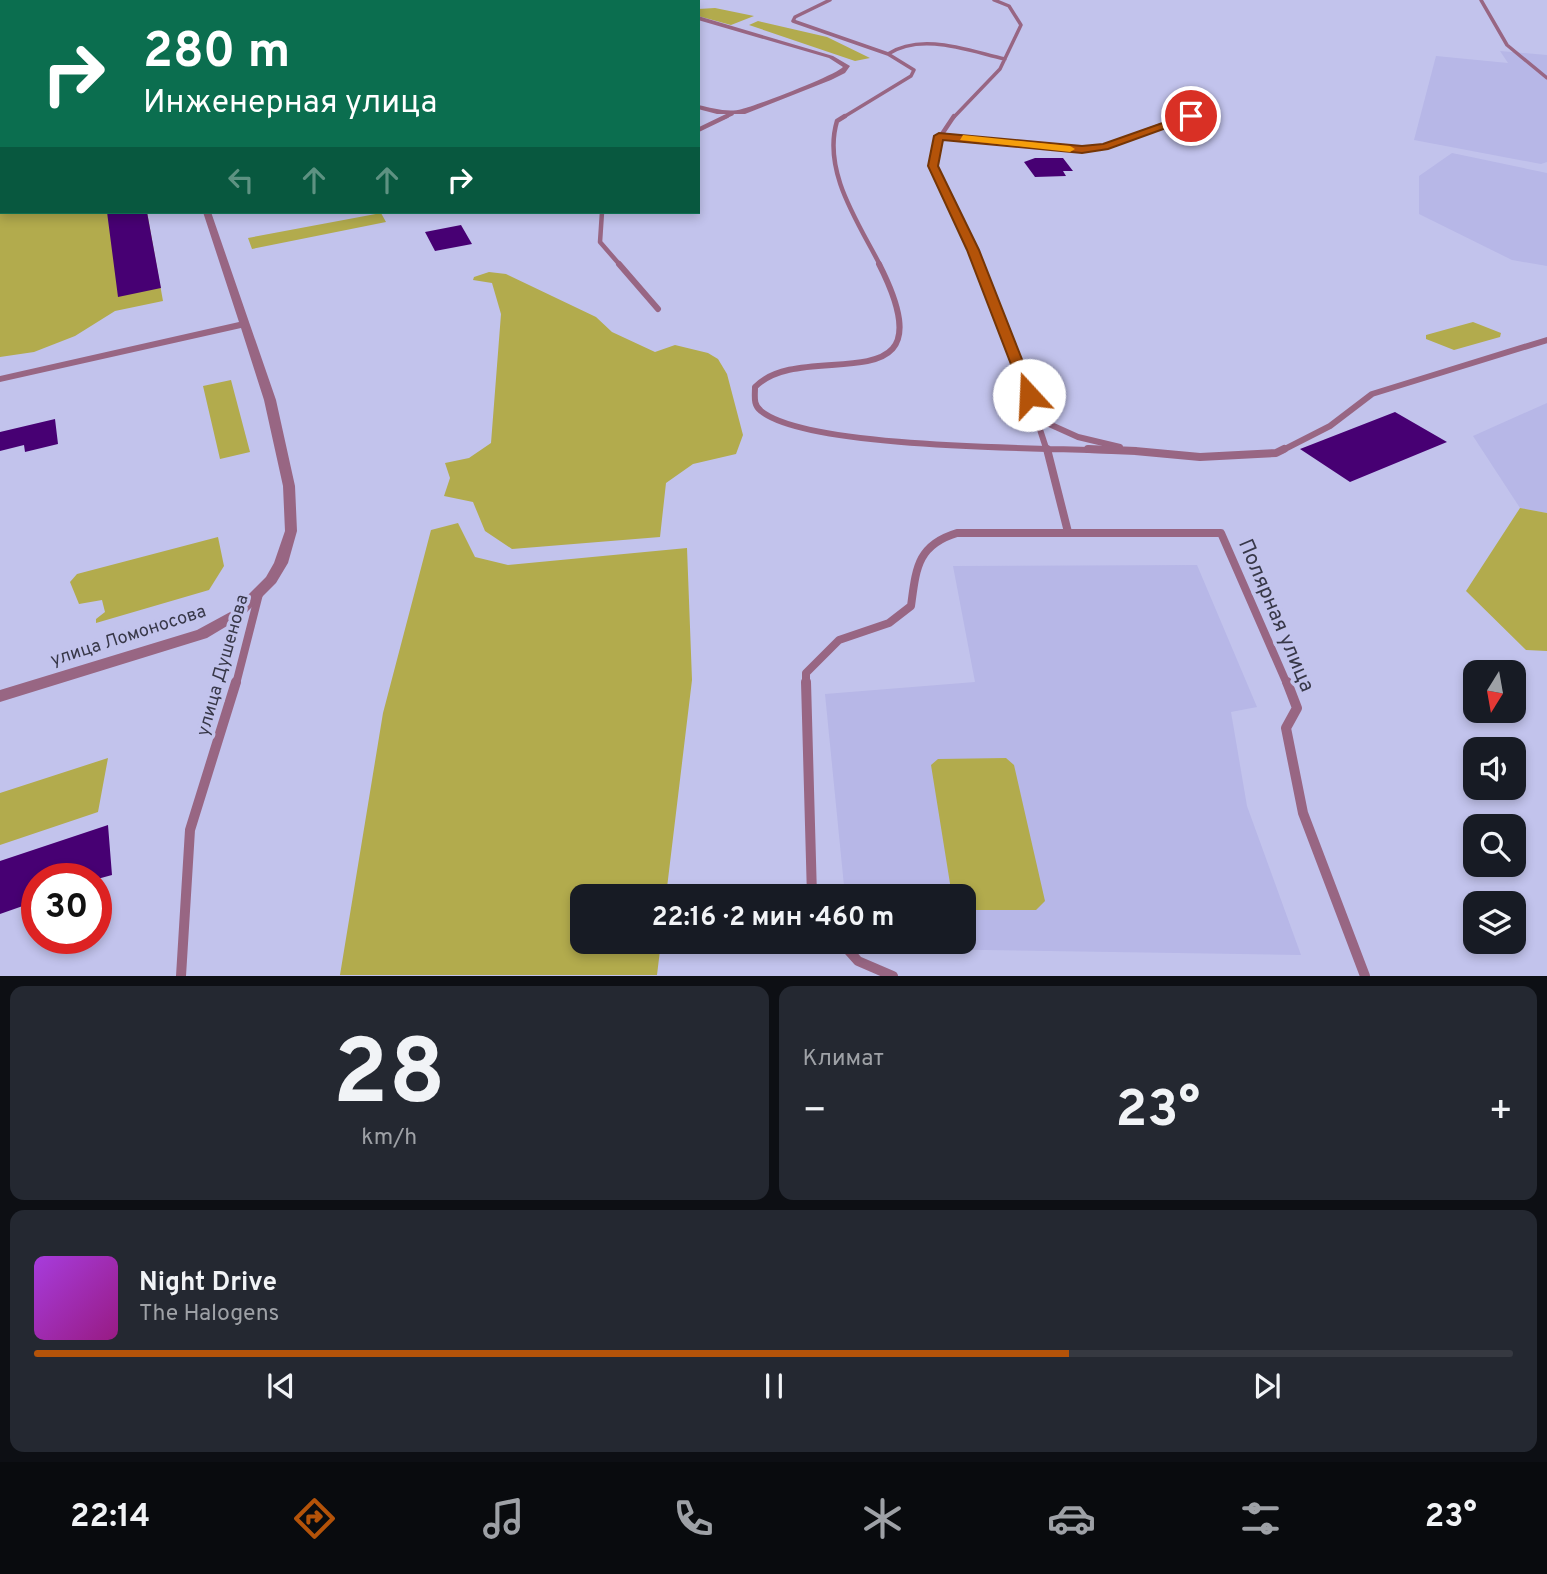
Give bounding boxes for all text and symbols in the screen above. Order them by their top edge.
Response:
text: 280 m [143,23,290,85]
icon: right [28,28,119,119]
text: Инженерная улица [143,84,437,124]
pin [1161,86,1221,146]
icon: arrive [1172,97,1210,135]
icon: left [222,161,260,199]
icon: ahead [295,161,333,199]
icon: ahead [368,161,406,199]
icon: right [441,161,479,199]
position arrow [992,358,1066,432]
street label: Полярная улица [1231,535,1320,696]
street label: улица Душенова [192,592,255,739]
street label: улица Ломоносова [48,600,209,672]
north arrow [1463,660,1526,723]
map controls [1463,660,1526,954]
button: sound [1463,737,1526,800]
button: search [1463,814,1526,877]
speed limit sign: 30 [21,863,112,954]
button: layers [1463,891,1526,954]
text: 22:16 · 2 мин · 460 m [652,902,894,935]
text: 28 [333,1021,446,1136]
text: Климат [803,1045,884,1074]
text: 23° [1115,1079,1200,1145]
text: − [803,1088,827,1137]
text: + [1488,1088,1513,1137]
text: km/h [361,1124,417,1153]
text: Night Drive [139,1267,277,1300]
text: The Halogens [139,1300,279,1329]
icon: previous [262,1367,300,1405]
icon: pause [755,1367,793,1405]
icon: next [1248,1367,1286,1405]
icon: directions [290,1494,339,1543]
icon: music [479,1494,528,1543]
icon: phone [669,1494,718,1543]
icon: climate [858,1494,907,1543]
icon: car [1047,1494,1096,1543]
icon: filters [1236,1494,1285,1543]
text: 22:14 [70,1498,150,1538]
text: 23° [1425,1498,1477,1538]

